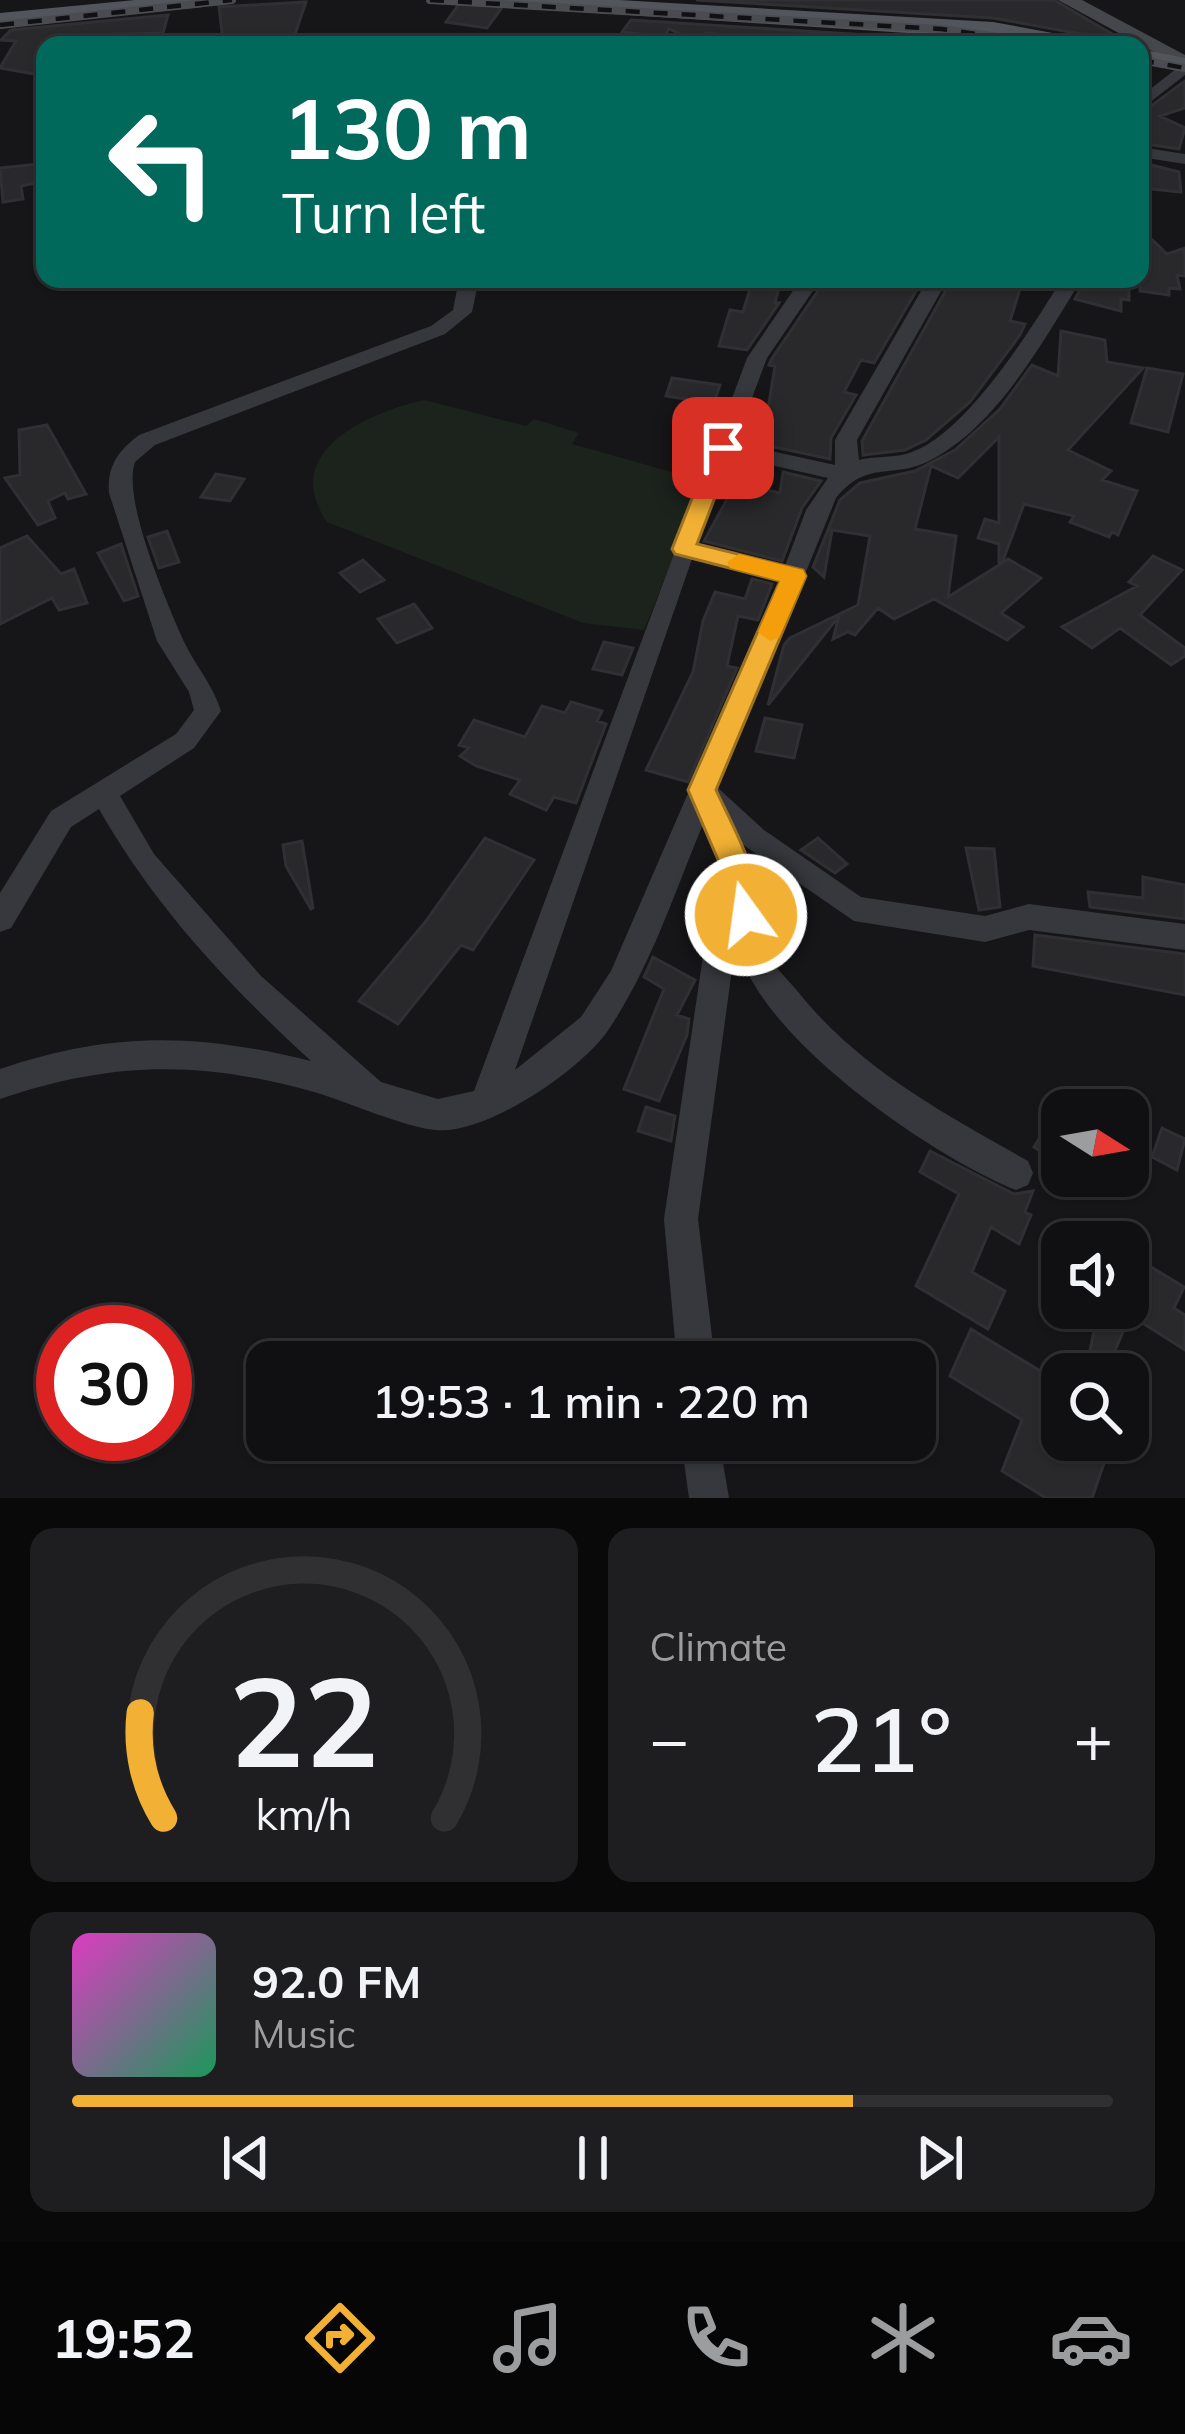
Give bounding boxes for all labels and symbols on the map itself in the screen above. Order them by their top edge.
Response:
pin [672,397,774,499]
position arrow [683,852,809,978]
north arrow [1041,1089,1149,1197]
speed limit sign: 30 [36,1305,192,1461]

